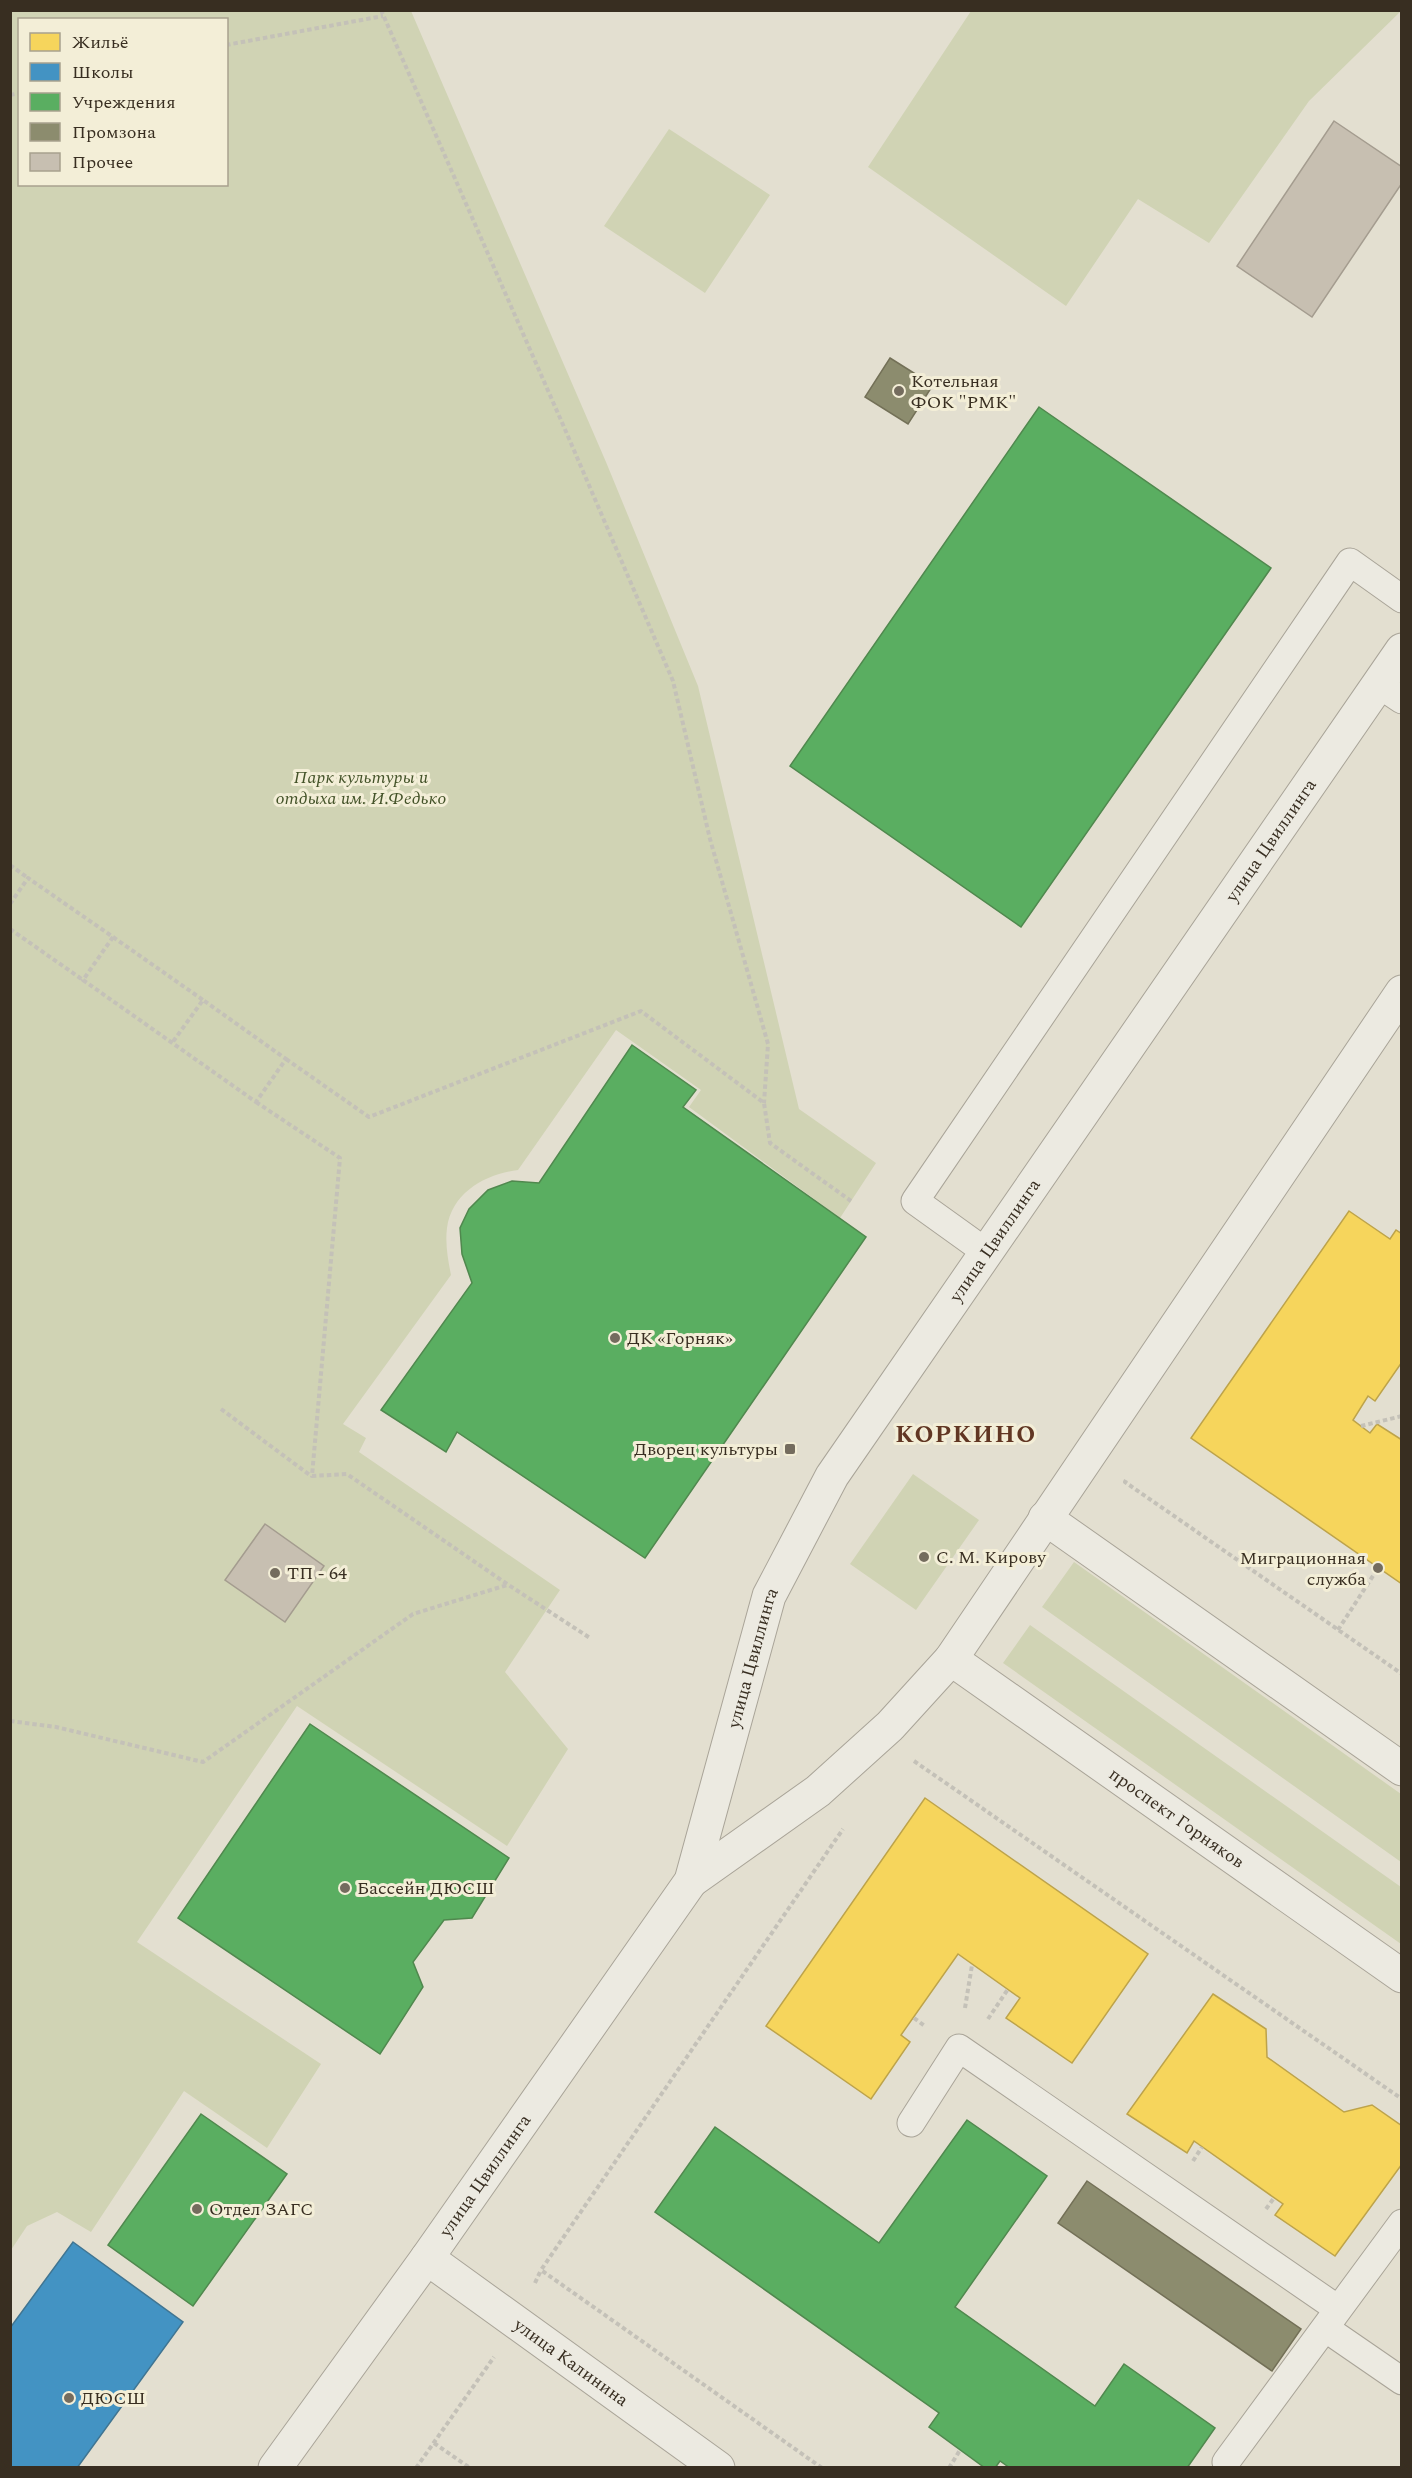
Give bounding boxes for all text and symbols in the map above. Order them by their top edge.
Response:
legend [18,18,228,186]
text: Жильё [72,29,128,56]
text: Школы [72,59,133,86]
text: Учреждения [72,89,176,116]
text: Промзона [72,119,156,146]
text: Прочее [72,149,133,176]
place label: Котельная ФОК "РМК" [911,368,1016,416]
marker: Котельная ФОК "РМК" [892,384,906,398]
park label: Парк культуры и отдыха им. И.Федько [276,764,446,812]
street label: улица Цвиллинга [1218,773,1324,909]
street label: улица Цвиллинга [942,1173,1047,1309]
place label: ДК «Горняк» [627,1325,733,1352]
marker: ДК «Горняк» [608,1331,622,1345]
district label: КОРКИНО [895,1417,1037,1453]
place label: Дворец культуры [634,1436,778,1463]
marker: Дворец культуры [783,1442,797,1456]
place label: С. М. Кирову [936,1544,1047,1571]
place label: Миграционная служба [1240,1545,1366,1593]
marker: С. М. Кирову [917,1550,931,1564]
place label: ТП - 64 [287,1560,347,1587]
marker: Миграционная служба [1371,1561,1385,1575]
marker: ТП - 64 [268,1566,282,1580]
street label: улица Цвиллинга [720,1582,785,1732]
street label: проспект Горняков [1103,1761,1250,1875]
place label: Бассейн ДЮСШ [357,1875,494,1902]
marker: Бассейн ДЮСШ [338,1881,352,1895]
street label: улица Цвиллинга [432,2109,538,2244]
place label: Отдел ЗАГС [209,2196,313,2223]
marker: Отдел ЗАГС [190,2202,204,2216]
street label: улица Калинина [507,2311,634,2413]
place label: ДЮСШ [81,2385,146,2412]
marker: ДЮСШ [62,2391,76,2405]

